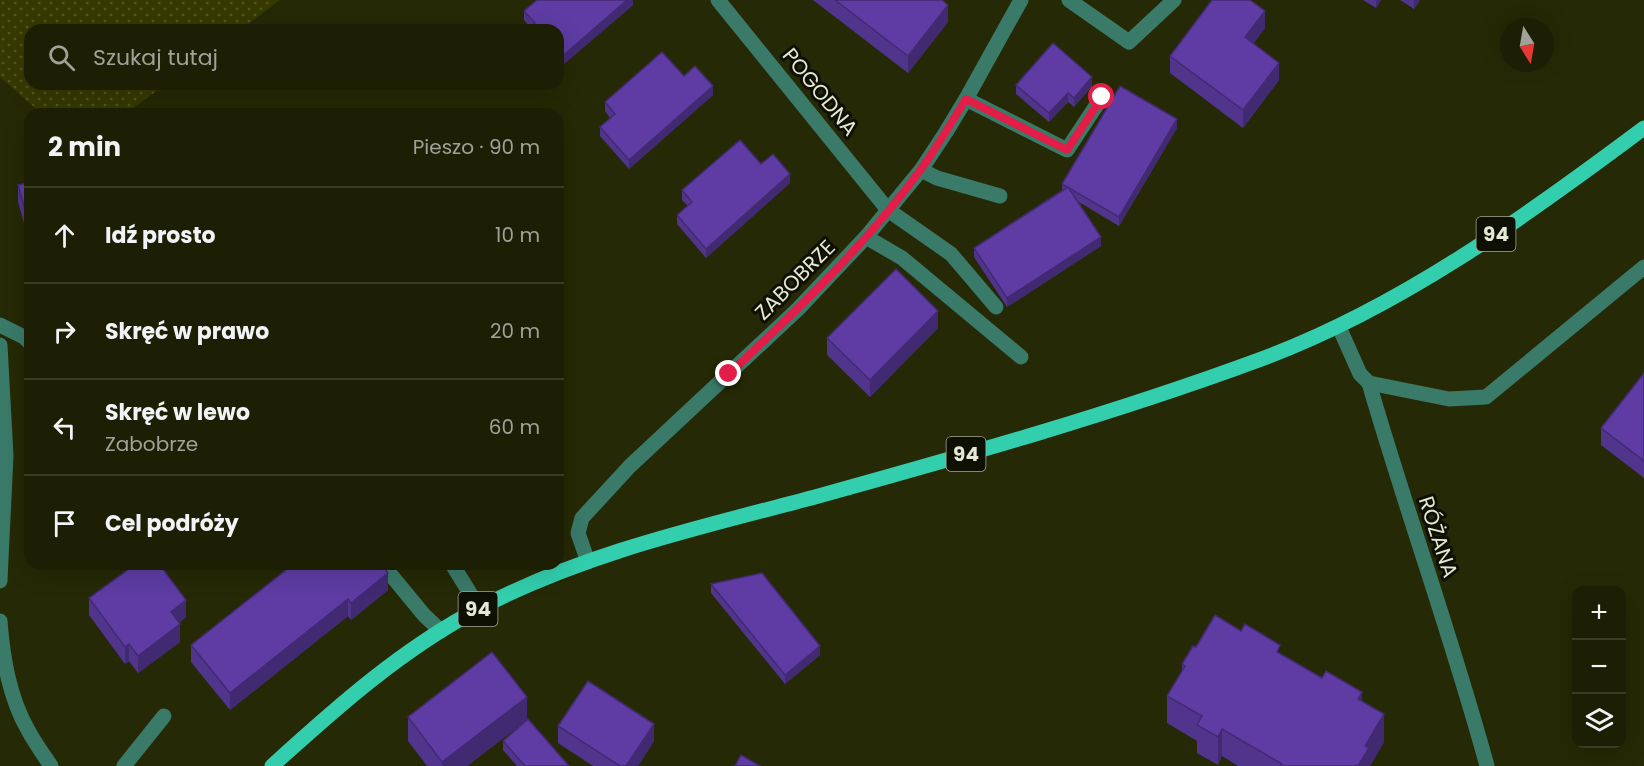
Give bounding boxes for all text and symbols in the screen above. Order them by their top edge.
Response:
north arrow [1500,18,1554,72]
search box [24,24,564,90]
icon: search [45,41,78,74]
text: Szukaj tutaj [93,42,218,73]
street label: POGODNA [776,42,865,142]
route start [1088,83,1114,109]
text: 2 min [48,129,121,165]
text: Pieszo · 90 m [413,133,540,161]
road number: 94 [1476,217,1516,251]
icon: ahead [48,219,81,252]
text: Idź prosto [105,220,216,251]
text: 10 m [495,221,540,249]
street label: ZABOBRZE [748,233,841,326]
icon: right [48,315,81,348]
text: Skręć w prawo [105,316,269,347]
text: 20 m [490,317,540,345]
route end [715,360,741,386]
text: Skręć w lewo [105,397,250,428]
icon: left [48,411,81,444]
text: 60 m [489,413,540,441]
text: Zabobrze [105,430,198,458]
road number: 94 [946,437,986,471]
street label: RÓŻANA [1412,493,1465,581]
icon: arrive [48,507,81,540]
text: Cel podróży [105,508,239,539]
map controls [1572,586,1626,748]
button: + [1572,586,1626,640]
road number: 94 [458,592,498,626]
button: − [1572,640,1626,694]
button: layers [1572,694,1626,748]

